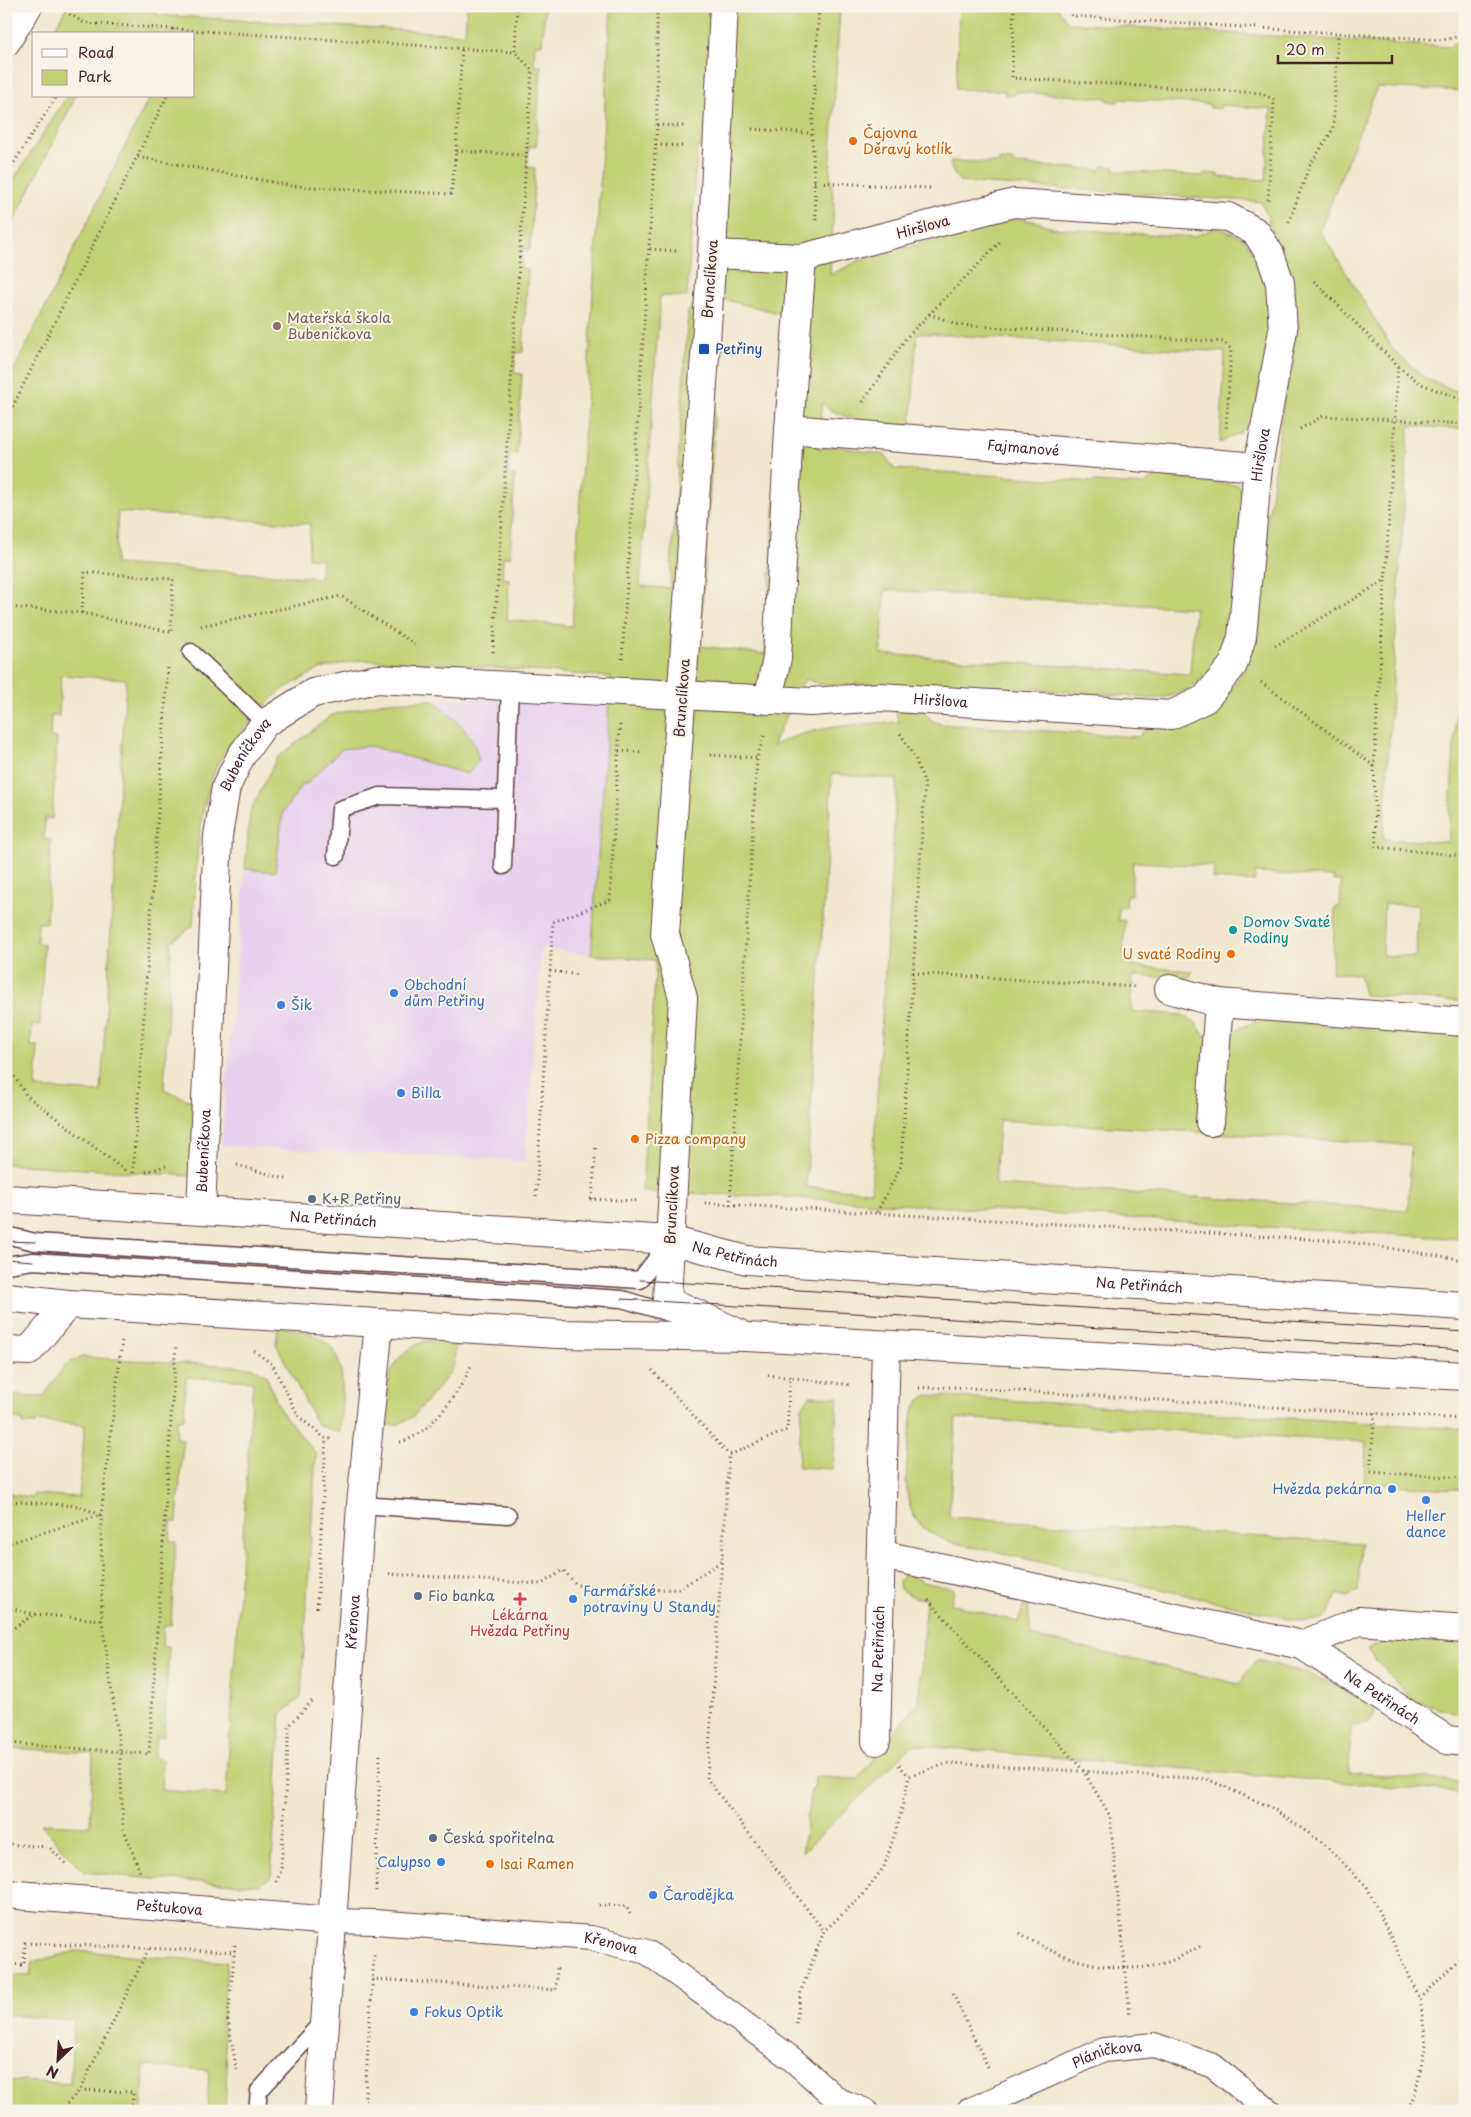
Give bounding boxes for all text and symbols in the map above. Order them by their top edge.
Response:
legend [32,32,195,98]
scale bar [1278,32,1392,64]
text: 20 m [1286,37,1325,60]
text: Road [78,40,114,63]
text: Park [78,64,112,87]
place label: Čajovna Děravý kotlík [863,122,953,159]
marker: Čajovna Děravý kotlík [847,135,859,147]
street label: Hiršlova [894,209,952,244]
street label: Brunclíkova [696,238,723,319]
place label: Mateřská škola Bubeníčkova [287,307,391,344]
marker: Mateřská škola Bubeníčkova [271,320,283,332]
place label: Petřiny [715,338,763,359]
marker: Petřiny [697,342,711,356]
street label: Hiršlova [1246,425,1275,483]
street label: Fajmanové [986,434,1060,461]
street label: Brunclíkova [668,657,695,738]
street label: Hiršlova [913,688,969,712]
street label: Bubeníčkova [214,711,275,795]
place label: Domov Svaté Rodiny [1243,911,1330,948]
marker: Domov Svaté Rodiny [1227,924,1239,936]
place label: U svaté Rodiny [1122,943,1221,964]
marker: U svaté Rodiny [1225,948,1237,960]
place label: Obchodní dům Petřiny [404,974,485,1011]
marker: Obchodní dům Petřiny [388,987,400,999]
place label: Šik [291,994,313,1015]
marker: Šik [275,999,287,1011]
place label: Billa [411,1082,441,1103]
marker: Billa [395,1087,407,1099]
street label: Bubeníčkova [191,1108,216,1194]
place label: Pizza company [645,1128,746,1149]
marker: Pizza company [629,1133,641,1145]
street label: Brunclíkova [659,1165,684,1245]
place label: K+R Petřiny [322,1188,401,1209]
marker: K+R Petřiny [306,1193,318,1205]
street label: Na Petřinách [289,1206,378,1232]
street label: Na Petřinách [690,1235,778,1272]
street label: Na Petřinách [1095,1271,1184,1298]
place label: Hvězda pekárna [1272,1478,1382,1499]
marker: Hvězda pekárna [1386,1483,1398,1495]
marker: Heller dance [1420,1494,1432,1506]
place label: Heller dance [1406,1505,1447,1542]
place label: Farmářské potraviny U Standy [583,1580,716,1617]
place label: Fio banka [428,1585,495,1606]
marker: Fio banka [412,1590,424,1602]
street label: Křenova [340,1593,365,1650]
marker: Lékárna Hvězda Petřiny [514,1593,526,1605]
marker: Farmářské potraviny U Standy [567,1593,579,1605]
place label: Lékárna Hvězda Petřiny [470,1604,570,1641]
street label: Na Petřinách [866,1605,889,1693]
street label: Na Petřinách [1340,1664,1424,1730]
place label: Česká spořitelna [443,1827,554,1848]
marker: Česká spořitelna [427,1832,439,1844]
place label: Calypso [377,1851,431,1872]
place label: Isai Ramen [500,1853,574,1874]
marker: Calypso [435,1856,447,1868]
marker: Isai Ramen [484,1858,496,1870]
place label: Čarodějka [663,1884,734,1905]
marker: Čarodějka [647,1889,659,1901]
street label: Peštukova [135,1894,204,1920]
street label: Křenova [583,1926,641,1959]
place label: Fokus Optik [424,2001,504,2022]
marker: Fokus Optik [408,2006,420,2018]
north arrow [32,2034,82,2084]
street label: Pláničkova [1068,2035,1143,2073]
text: N [43,2060,62,2084]

